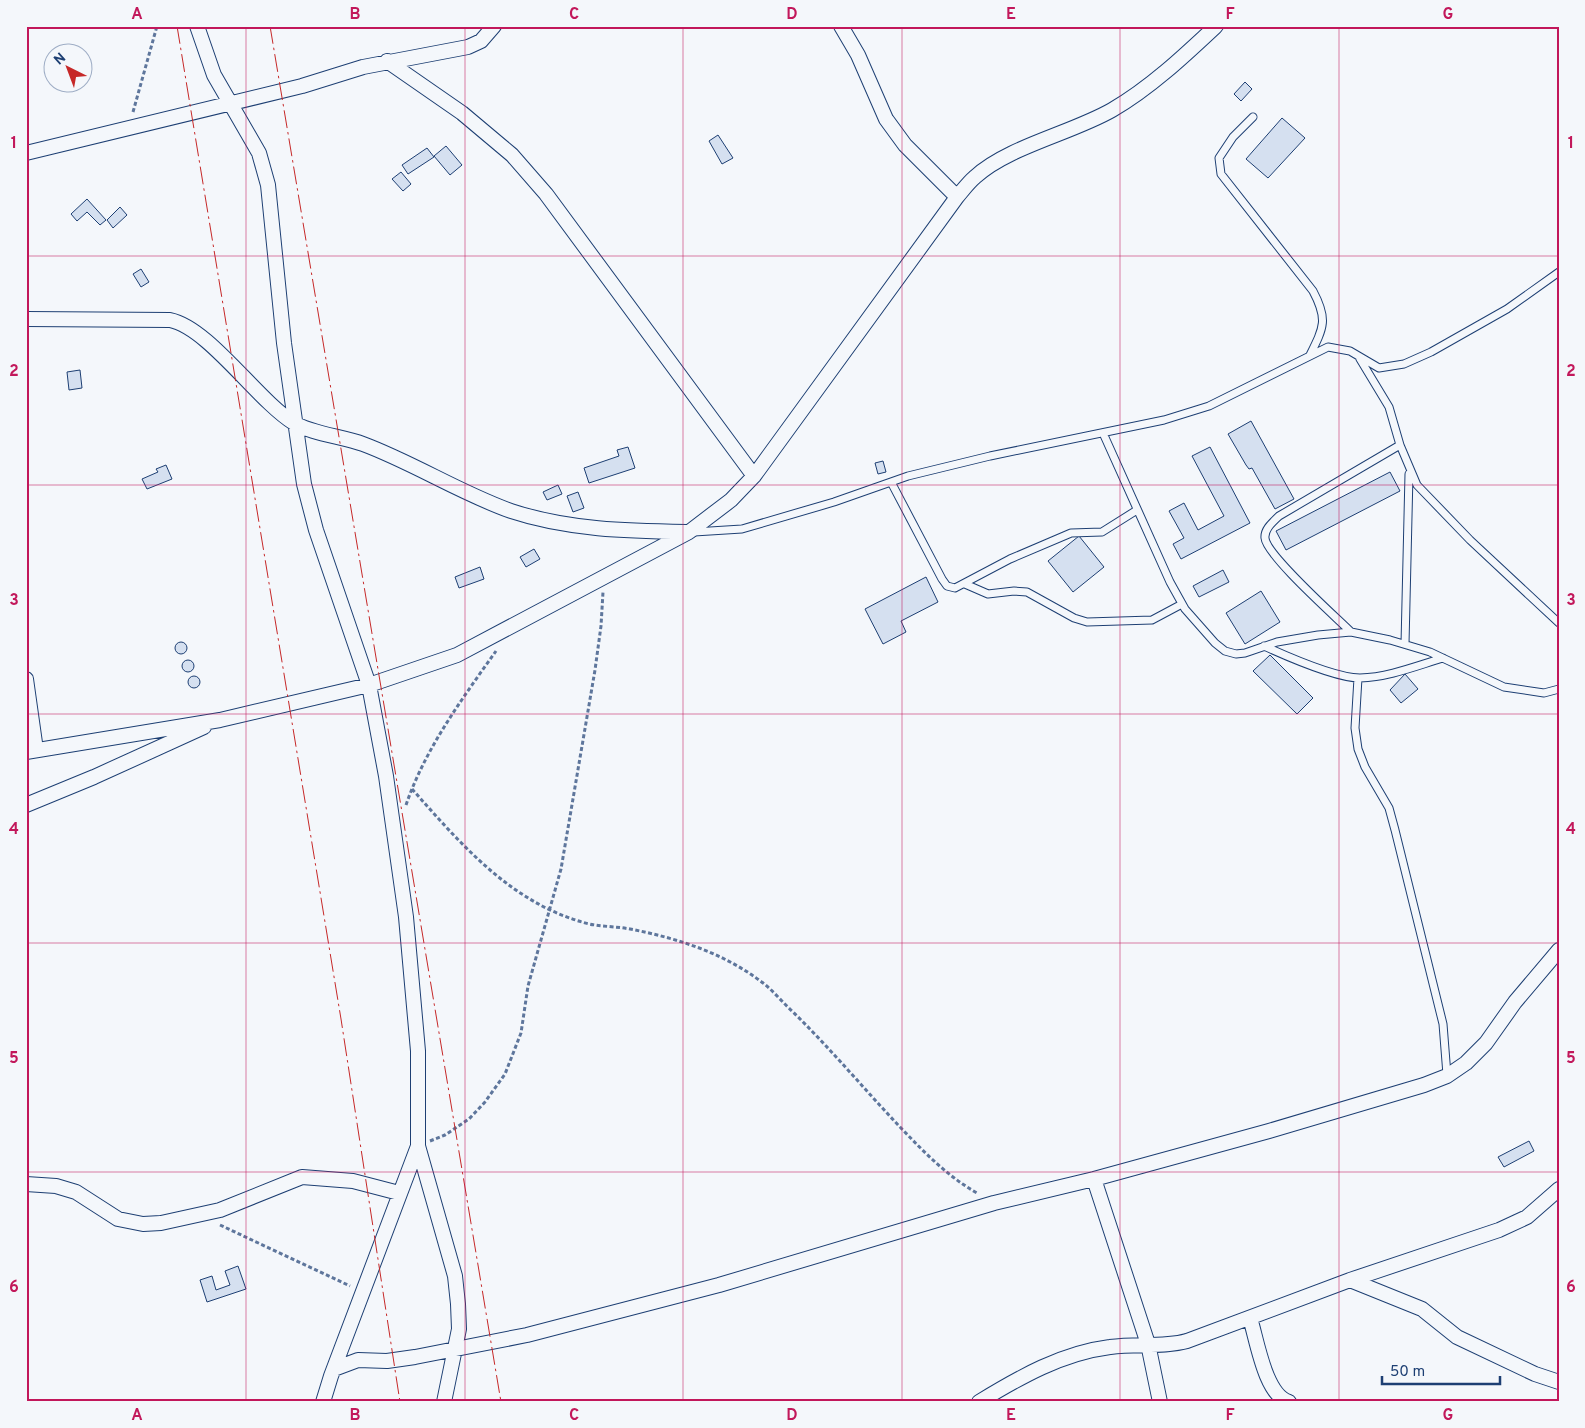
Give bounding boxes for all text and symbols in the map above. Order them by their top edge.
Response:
text: A [131,5,143,25]
text: B [349,5,361,25]
text: C [569,5,579,25]
text: D [786,5,798,25]
text: E [1006,5,1016,25]
text: F [1225,5,1235,25]
text: G [1443,5,1453,25]
north arrow [42,42,92,92]
text: N [51,50,70,69]
text: 1 [11,134,17,154]
text: 1 [1568,134,1574,154]
text: 2 [9,362,19,382]
text: 2 [1566,362,1576,382]
text: 3 [9,591,19,611]
text: 3 [1566,591,1576,611]
text: 4 [9,820,19,840]
text: 4 [1566,820,1576,840]
text: 5 [9,1049,19,1069]
text: 5 [1566,1049,1576,1069]
text: 6 [9,1278,19,1298]
text: 6 [1566,1278,1576,1298]
scale bar [1382,1353,1500,1385]
text: 50 m [1390,1363,1425,1382]
text: A [131,1406,143,1426]
text: B [349,1406,361,1426]
text: C [569,1406,579,1426]
text: D [786,1406,798,1426]
text: E [1006,1406,1016,1426]
text: F [1225,1406,1235,1426]
text: G [1443,1406,1453,1426]

